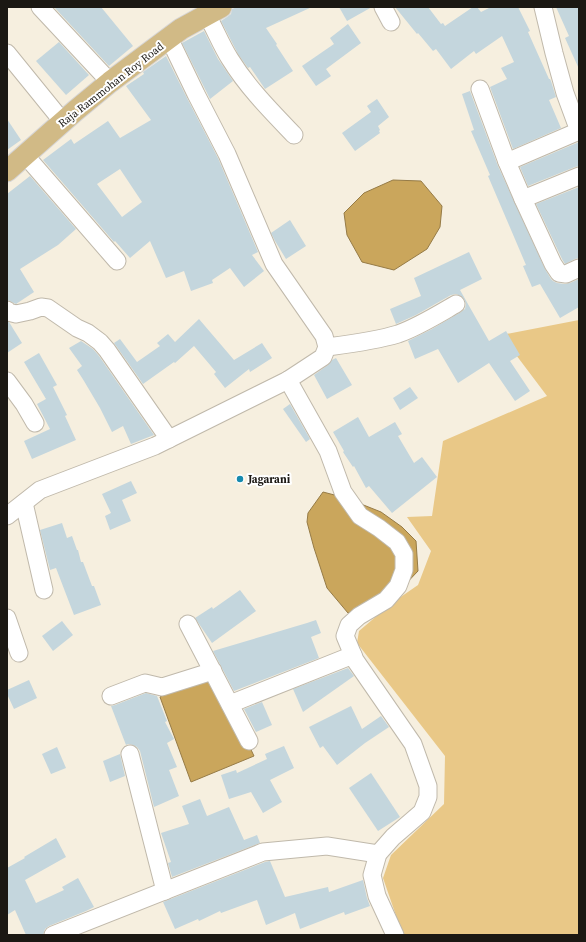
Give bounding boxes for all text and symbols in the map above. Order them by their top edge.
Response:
street label: Raja Rammohan Roy Road [55,39,167,131]
place label: Jagarani [247,472,291,487]
marker: Jagarani [235,474,245,484]

